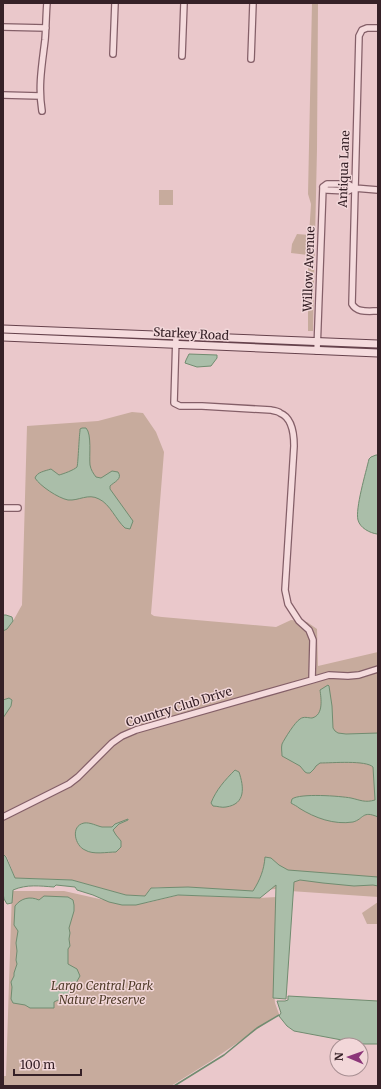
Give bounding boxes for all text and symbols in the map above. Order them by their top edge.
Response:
street label: Antiqua Lane [335,130,352,209]
street label: Willow Avenue [299,226,317,313]
street label: Starkey Road [153,324,229,343]
street label: Country Club Drive [124,683,234,730]
park label: Largo Central Park Nature Preserve [51,978,154,1007]
north arrow [329,1037,369,1077]
scale bar [14,1051,81,1077]
text: N [332,1052,346,1061]
text: 100 m [20,1057,55,1072]

